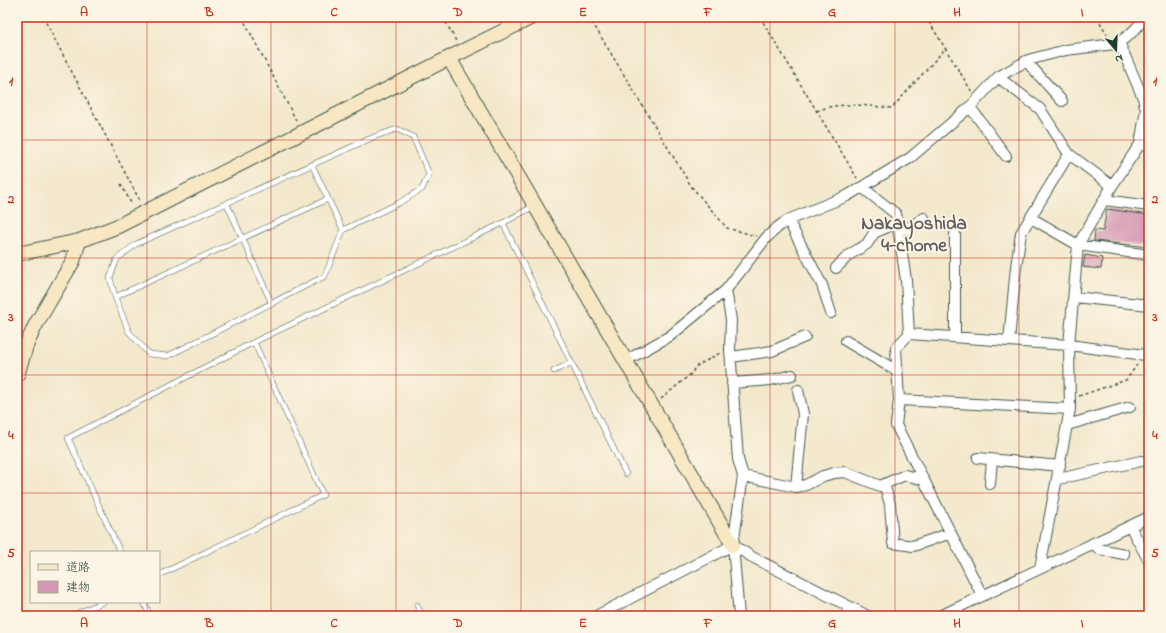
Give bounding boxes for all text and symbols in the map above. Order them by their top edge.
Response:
text: A [80,3,88,22]
text: B [204,3,214,22]
text: C [330,3,338,22]
text: D [452,3,463,22]
text: E [579,3,587,22]
text: F [703,3,713,22]
text: G [828,3,836,22]
text: H [953,3,961,22]
text: I [1080,3,1084,22]
north arrow [1096,30,1136,70]
text: N [1113,50,1125,67]
text: 1 [9,72,14,91]
text: 1 [1153,72,1158,91]
text: 2 [7,190,15,209]
text: 2 [1151,190,1159,209]
district label: Nakayoshida 4-chome [861,211,967,260]
text: 3 [7,308,14,327]
text: 3 [1151,308,1158,327]
text: 4 [7,426,14,445]
text: 4 [1151,426,1158,445]
text: 5 [7,544,15,563]
text: 5 [1151,544,1159,563]
legend [30,551,160,603]
text: 道路 [66,559,90,577]
text: 建物 [66,579,90,597]
text: A [80,614,88,633]
text: B [204,614,214,633]
text: C [330,614,338,633]
text: D [452,614,463,633]
text: E [579,614,587,633]
text: F [703,614,713,633]
text: G [828,614,836,633]
text: H [953,614,961,633]
text: I [1080,614,1084,633]

